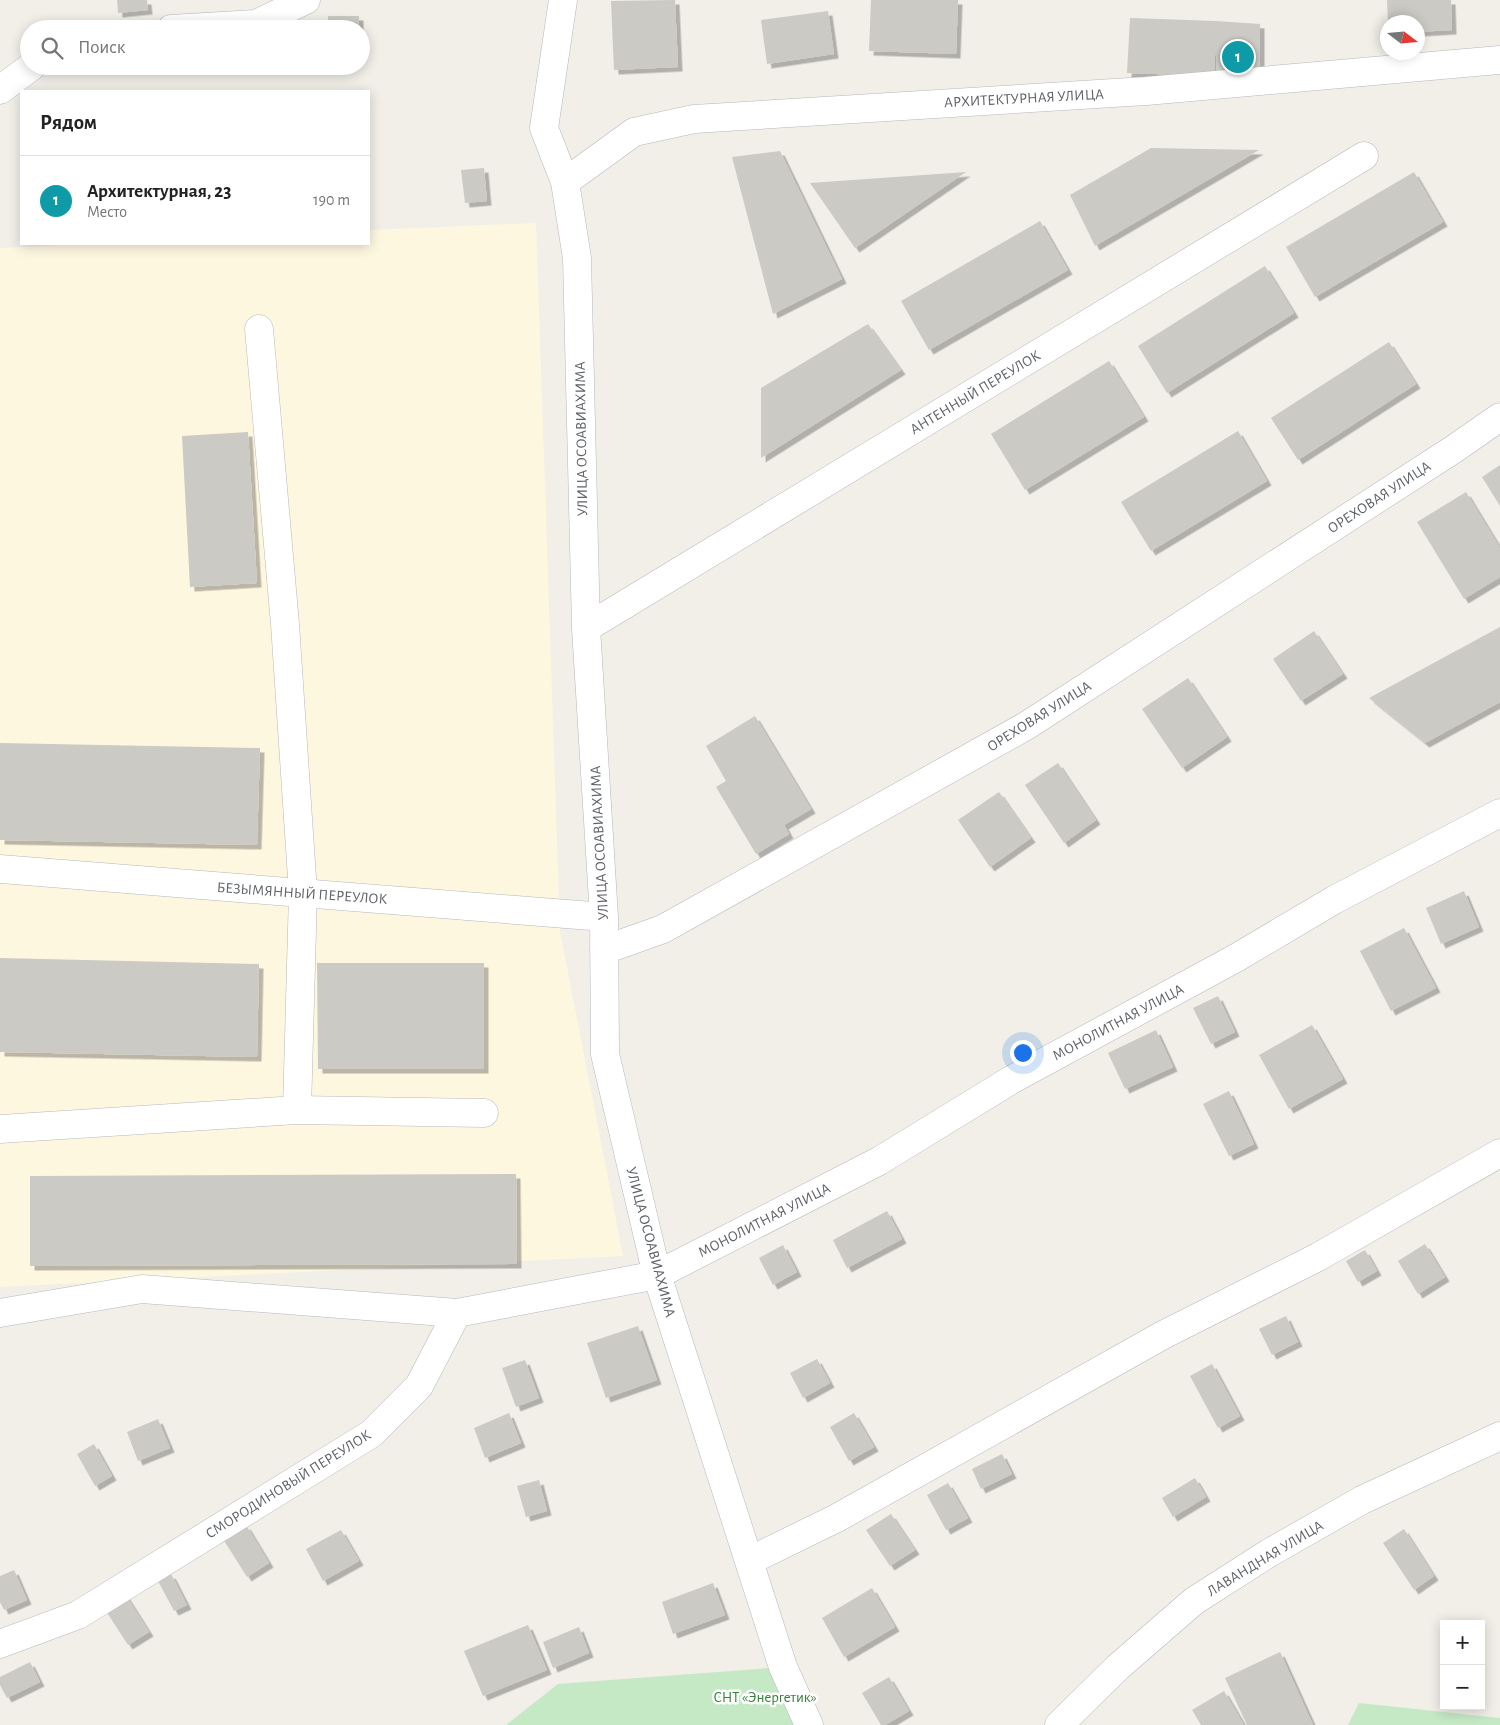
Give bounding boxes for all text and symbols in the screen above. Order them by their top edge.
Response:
north arrow [1380,15,1425,60]
search box [20,20,370,75]
icon: search [38,34,66,62]
text: Поиск [78,38,125,57]
pin: 1 [1222,38,1254,76]
street label: АРХИТЕКТУРНАЯ УЛИЦА [944,87,1104,110]
text: Рядом [40,112,97,133]
text: Архитектурная, 23 [87,182,231,201]
text: 1 [53,192,59,208]
text: 190 m [313,192,350,208]
text: Место [87,204,127,220]
street label: АНТЕННЫЙ ПЕРЕУЛОК [908,348,1043,437]
street label: УЛИЦА ОСОАВИАХИМА [573,361,590,517]
street label: ОРЕХОВАЯ УЛИЦА [1325,458,1434,536]
street label: ОРЕХОВАЯ УЛИЦА [985,678,1094,754]
street label: УЛИЦА ОСОАВИАХИМА [588,765,611,921]
street label: БЕЗЫМЯННЫЙ ПЕРЕУЛОК [216,880,388,907]
street label: МОНОЛИТНАЯ УЛИЦА [1050,981,1186,1063]
your location [1010,1040,1036,1066]
street label: УЛИЦА ОСОАВИАХИМА [623,1165,678,1319]
street label: МОНОЛИТНАЯ УЛИЦА [696,1181,833,1260]
street label: СМОРОДИНОВЫЙ ПЕРЕУЛОК [203,1427,374,1542]
street label: ЛАВАНДНАЯ УЛИЦА [1205,1518,1326,1599]
map controls [1440,1620,1485,1710]
button: + [1440,1620,1485,1665]
button: − [1440,1665,1485,1710]
park label: СНТ «Энергетик» [713,1690,817,1705]

